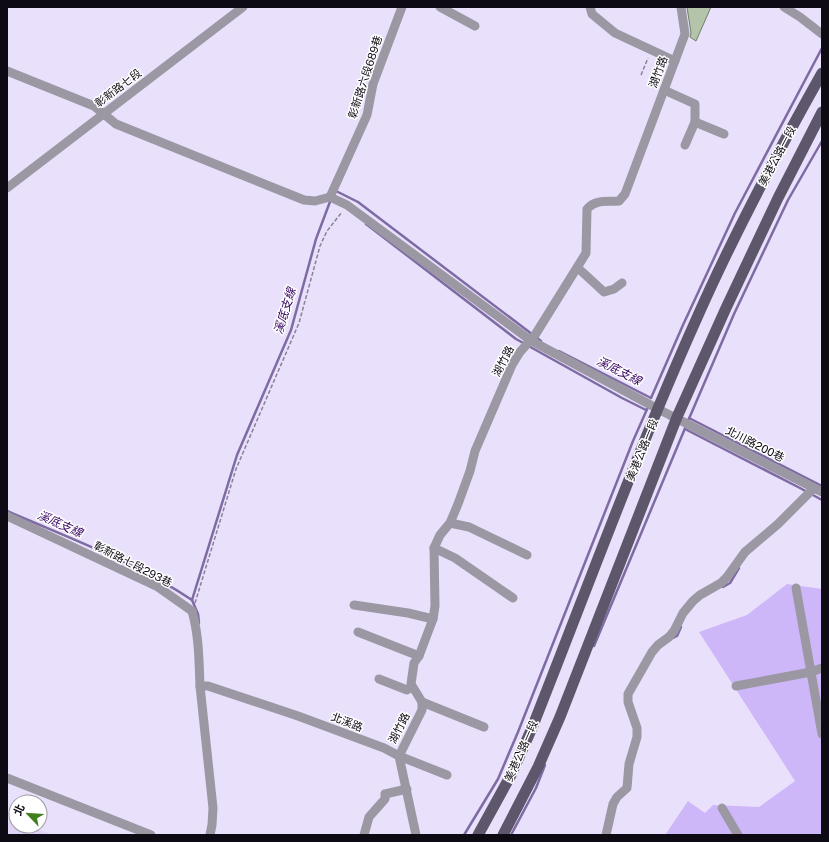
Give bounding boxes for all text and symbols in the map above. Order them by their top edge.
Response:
street label: 彰新路六段689巷 [346,34,384,120]
street label: 湖竹路 [647,54,669,90]
street label: 彰新路七段 [92,67,144,109]
street label: 美港公路一段 [756,124,798,188]
water label: 溪底支線 [271,284,299,336]
street label: 湖竹路 [490,344,516,378]
water label: 溪底支線 [594,354,645,389]
street label: 美港公路一段 [624,417,660,483]
street label: 北川路200巷 [724,424,786,464]
water label: 溪底支線 [35,508,87,541]
street label: 彰新路七段293巷 [92,539,174,589]
street label: 北溪路 [329,710,365,734]
street label: 湖竹路 [386,711,412,745]
street label: 美港公路一段 [502,718,540,784]
north arrow [8,794,48,834]
text: 北 [11,802,27,817]

